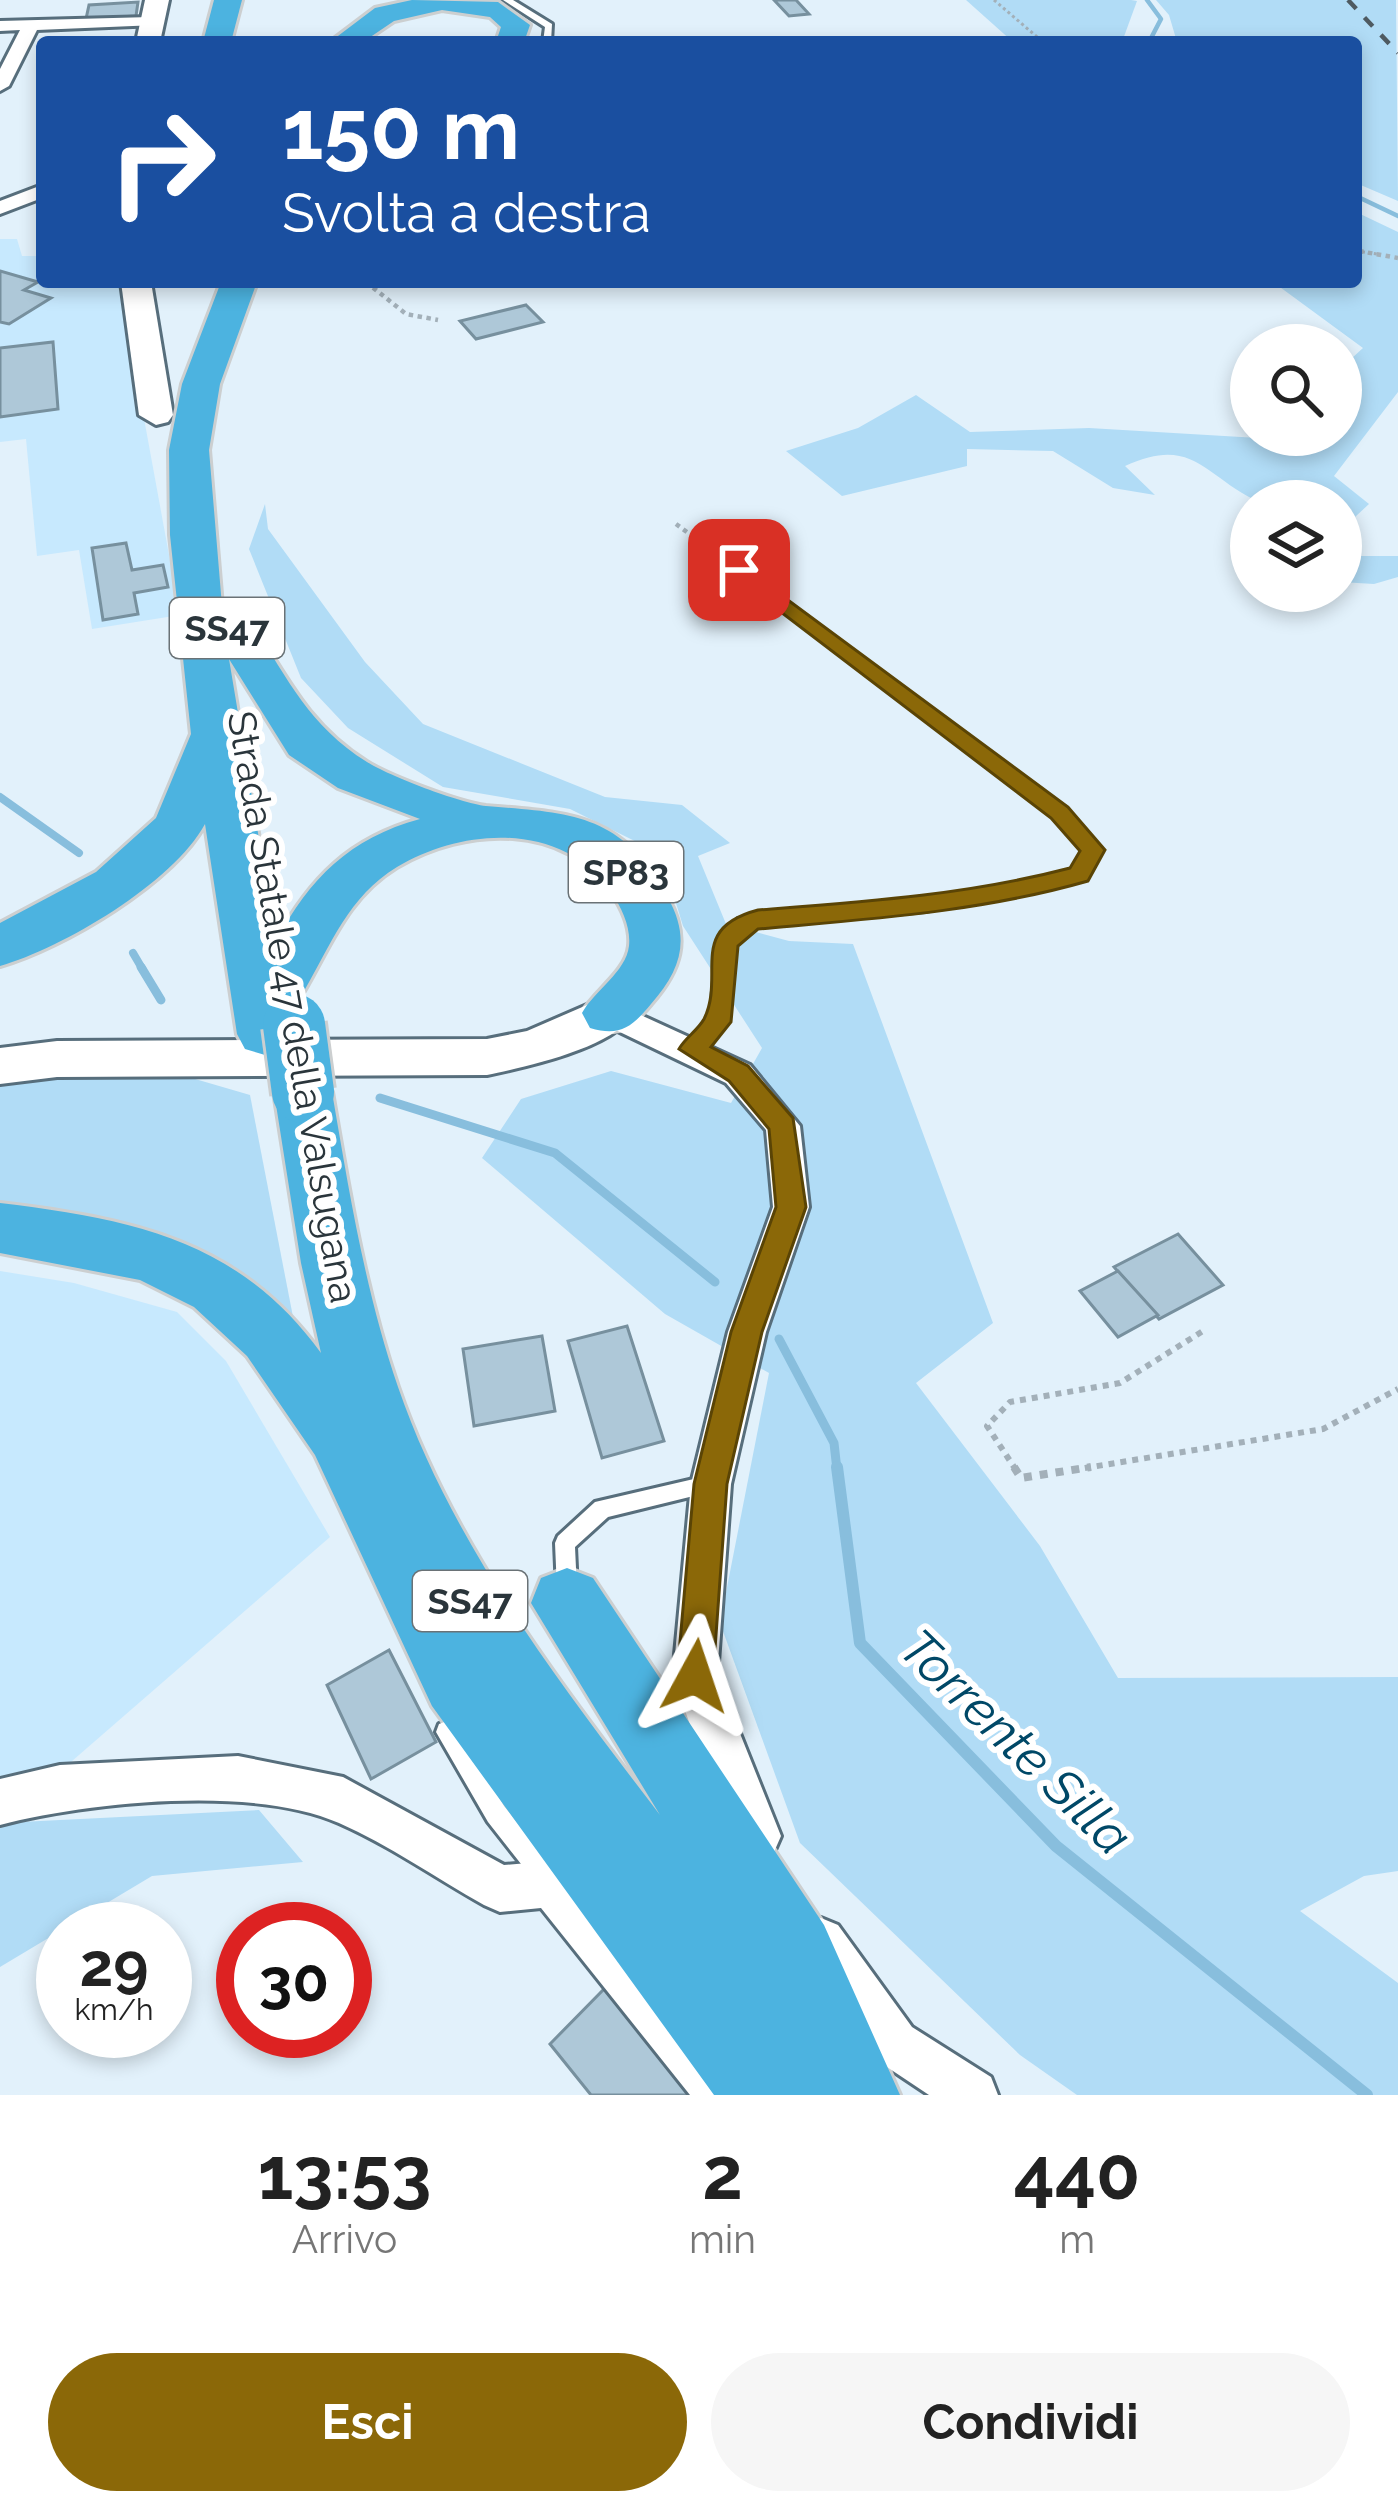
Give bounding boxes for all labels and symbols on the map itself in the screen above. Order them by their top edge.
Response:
pin [688,519,790,621]
road number: SS47 [170,598,284,658]
street label: Strada Statale 47 della Valsugana [218,708,368,1306]
road number: SP83 [569,842,683,902]
road number: SS47 [413,1571,527,1631]
position arrow [632,1613,758,1739]
water label: Torrente Silla [888,1617,1144,1867]
speed limit sign: 30 [216,1902,372,2058]

